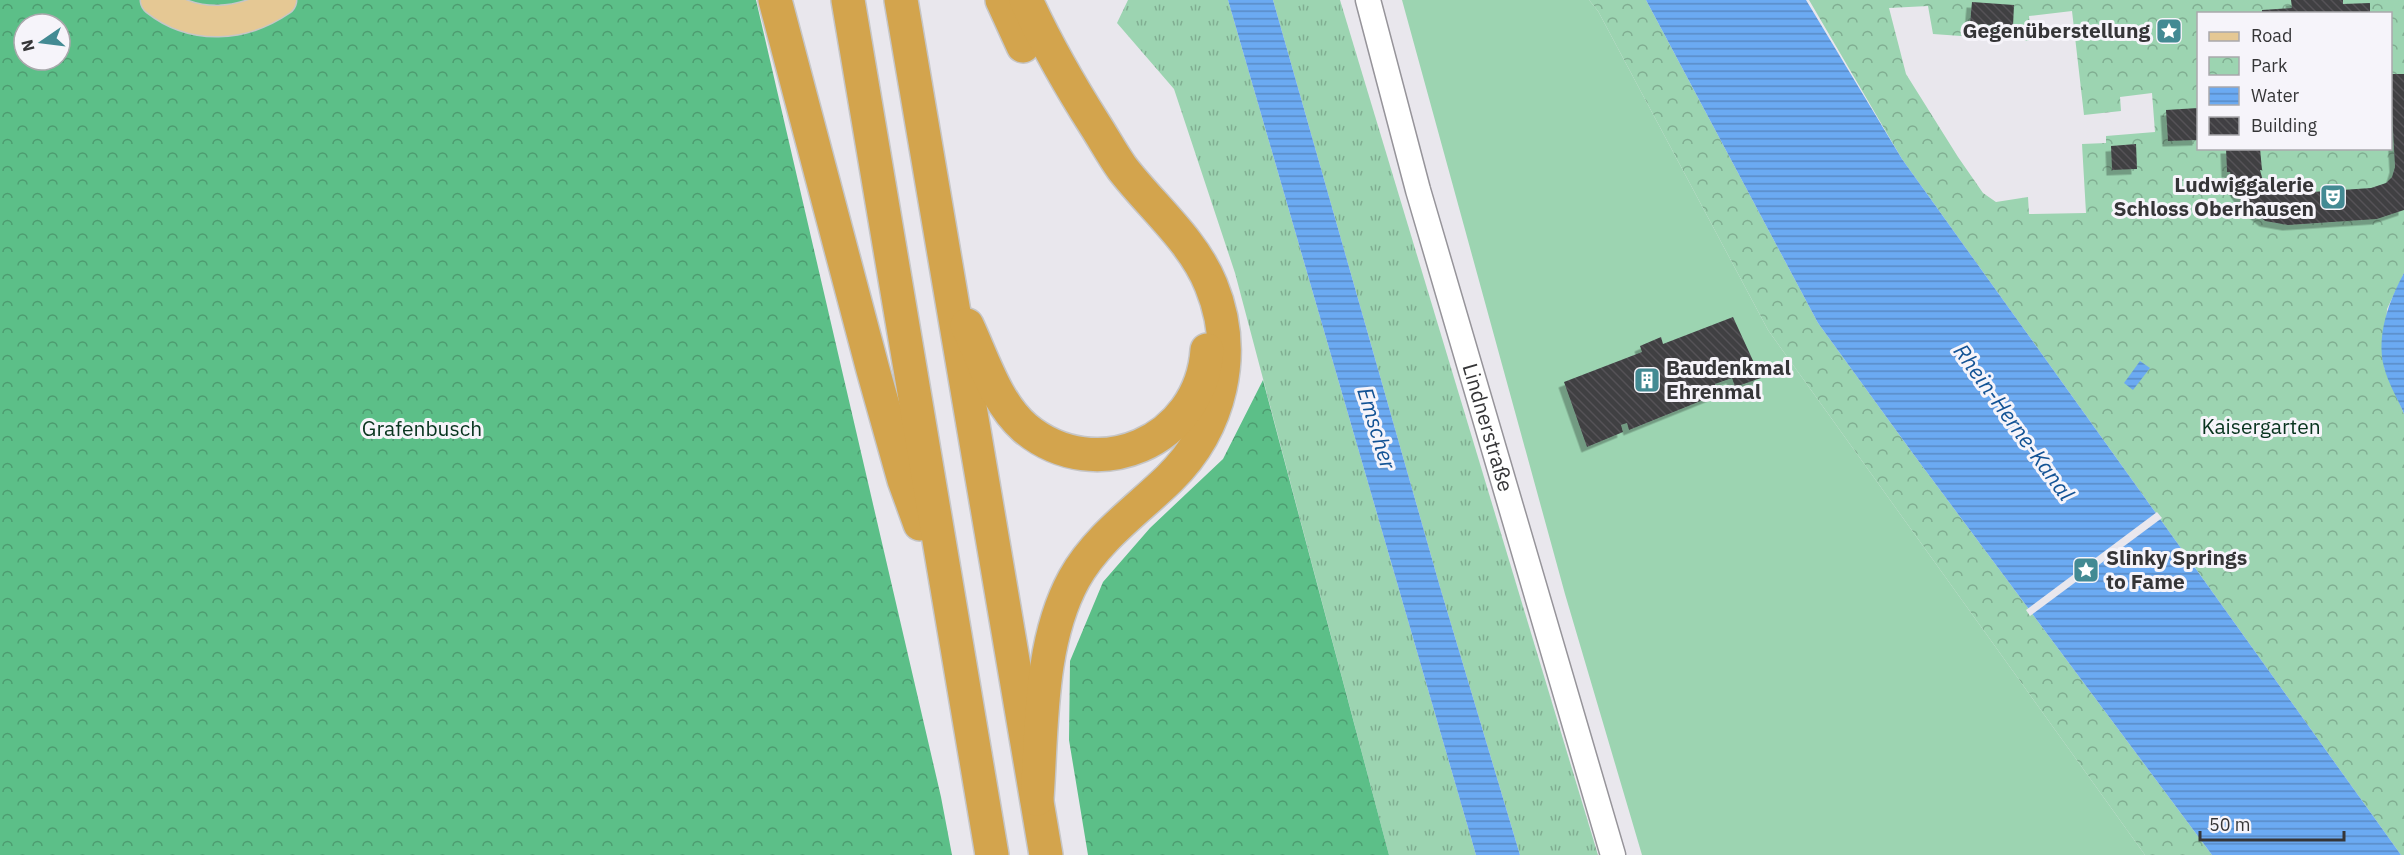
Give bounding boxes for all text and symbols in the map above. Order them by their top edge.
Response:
north arrow [12,12,72,72]
legend [2197,12,2392,150]
place label: Gegenüberstellung [1962,16,2150,44]
place icon: Gegenüberstellung [2154,16,2184,46]
text: Road [2251,24,2292,47]
text: N [16,38,39,54]
text: Park [2251,54,2288,77]
text: Water [2251,84,2300,107]
text: Building [2251,114,2318,137]
place label: Ludwiggalerie Schloss Oberhausen [2113,170,2314,222]
theatre icon: Ludwiggalerie Schloss Oberhausen [2318,182,2348,212]
water label: Rhein-Herne-Kanal [1948,337,2081,506]
place label: Baudenkmal Ehrenmal [1666,353,1791,405]
street label: Lindnerstraße [1457,360,1521,495]
building icon: Baudenkmal Ehrenmal [1632,365,1662,395]
water label: Emscher [1351,384,1404,473]
park label: Kaisergarten [2201,412,2321,440]
park label: Grafenbusch [362,414,482,442]
place label: Slinky Springs to Fame [2106,543,2247,595]
place icon: Slinky Springs to Fame [2071,555,2101,585]
scale bar [2200,804,2344,842]
text: 50 m [2209,813,2251,836]

